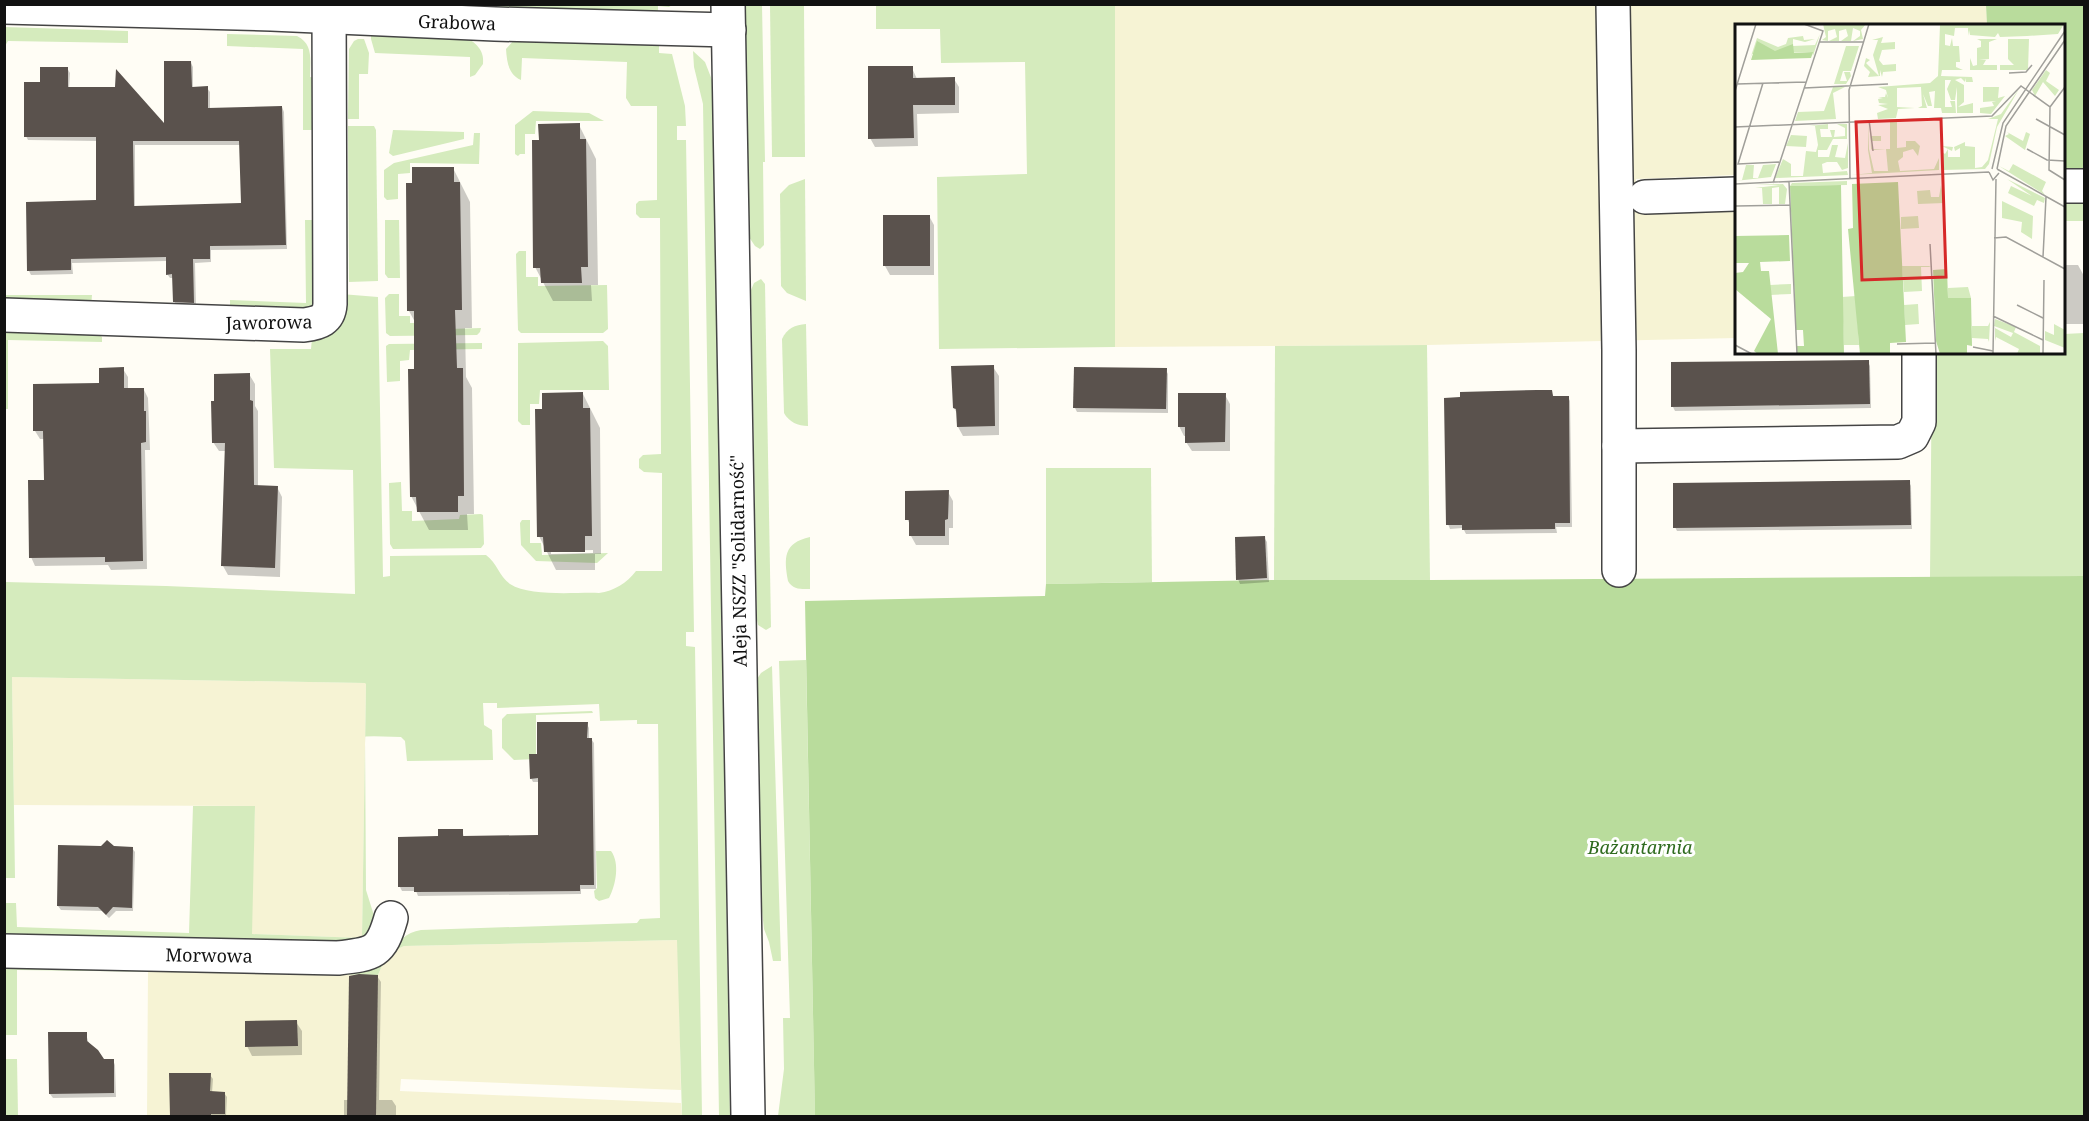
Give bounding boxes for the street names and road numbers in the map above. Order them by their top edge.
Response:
street label: Grabowa [418,9,496,35]
street label: Jaworowa [224,309,313,335]
street label: Aleja NSZZ "Solidarność" [724,455,752,667]
street label: Morwowa [165,942,253,968]

